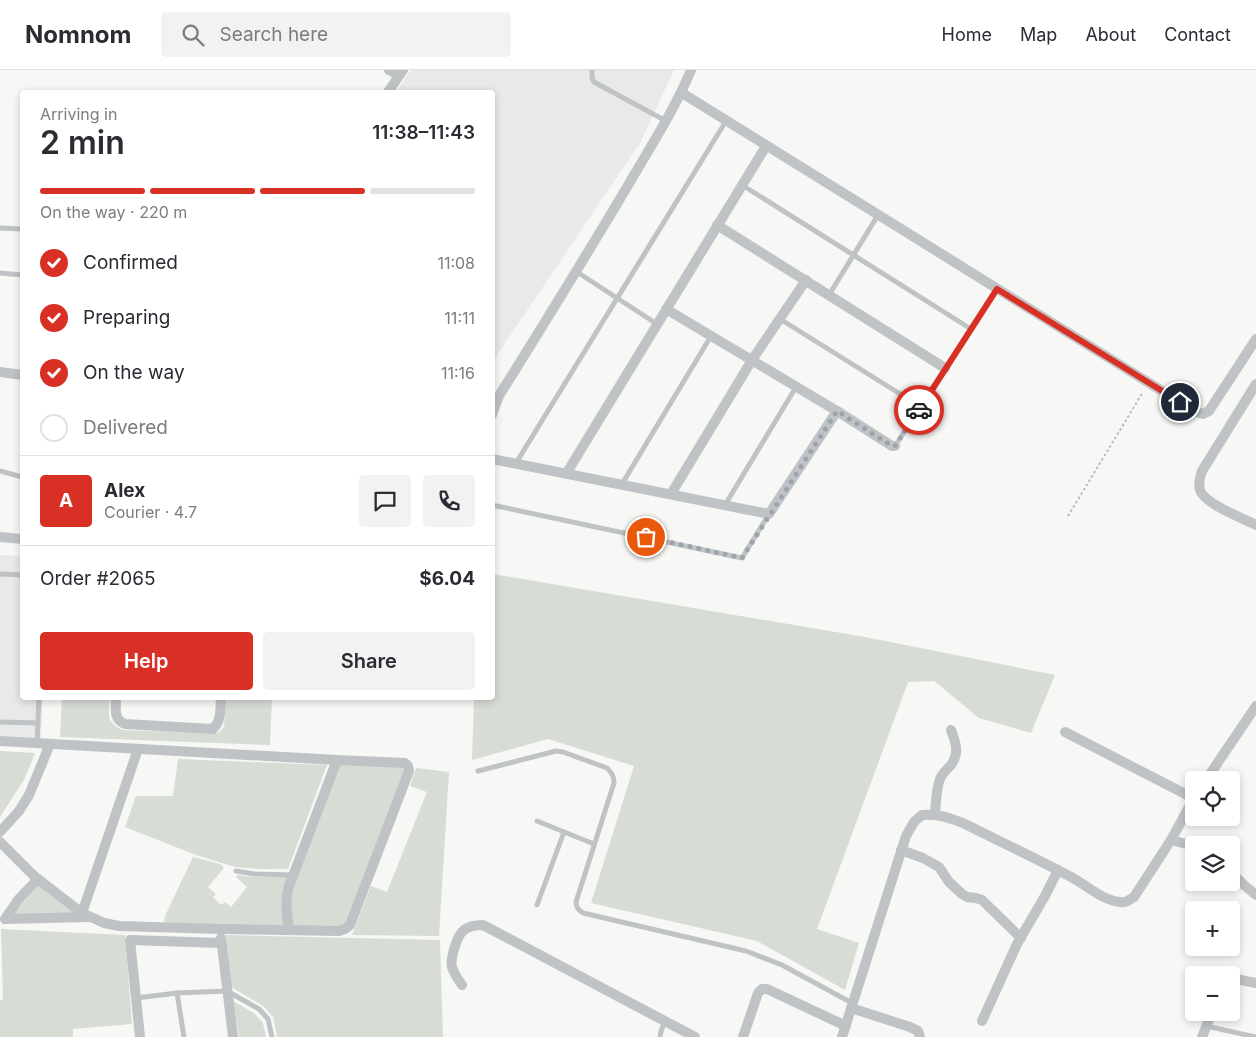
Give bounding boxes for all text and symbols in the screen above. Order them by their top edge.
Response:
search box [161,12,511,57]
text: Nomnom [25,20,131,49]
icon: search [179,21,207,49]
text: Search here [219,23,328,46]
text: Home [942,24,992,45]
text: Map [1020,24,1057,45]
text: About [1085,24,1136,45]
text: Contact [1164,24,1231,45]
text: Arriving in [40,104,117,124]
text: 11:38–11:43 [372,121,475,144]
text: 2 min [40,123,125,162]
text: On the way · 220 m [40,202,187,222]
icon: check [40,249,68,277]
text: Confirmed [83,251,178,274]
text: 11:08 [437,253,475,273]
icon: check [40,304,68,332]
text: Preparing [83,306,170,329]
text: 11:11 [444,308,475,328]
icon: check [40,359,68,387]
text: On the way [83,361,185,384]
text: 11:16 [441,363,475,383]
pin [1159,381,1201,423]
courier [894,385,944,435]
icon: home [1166,388,1194,416]
icon: car [905,396,933,424]
text: Delivered [83,416,168,439]
button: chat [359,475,411,527]
button: phone [423,475,475,527]
text: Alex [104,479,145,502]
text: A [59,489,73,512]
text: Courier · 4.7 [104,502,197,522]
pin [625,516,667,558]
icon: bag [632,523,660,551]
text: Order #2065 [40,567,156,590]
text: $6.04 [419,567,475,590]
button: Help [40,632,253,690]
button: Share [263,632,475,690]
map controls [1185,771,1240,1021]
button: locate [1185,771,1240,826]
button: layers [1185,836,1240,891]
button: + [1185,901,1240,956]
button: − [1185,966,1240,1021]

